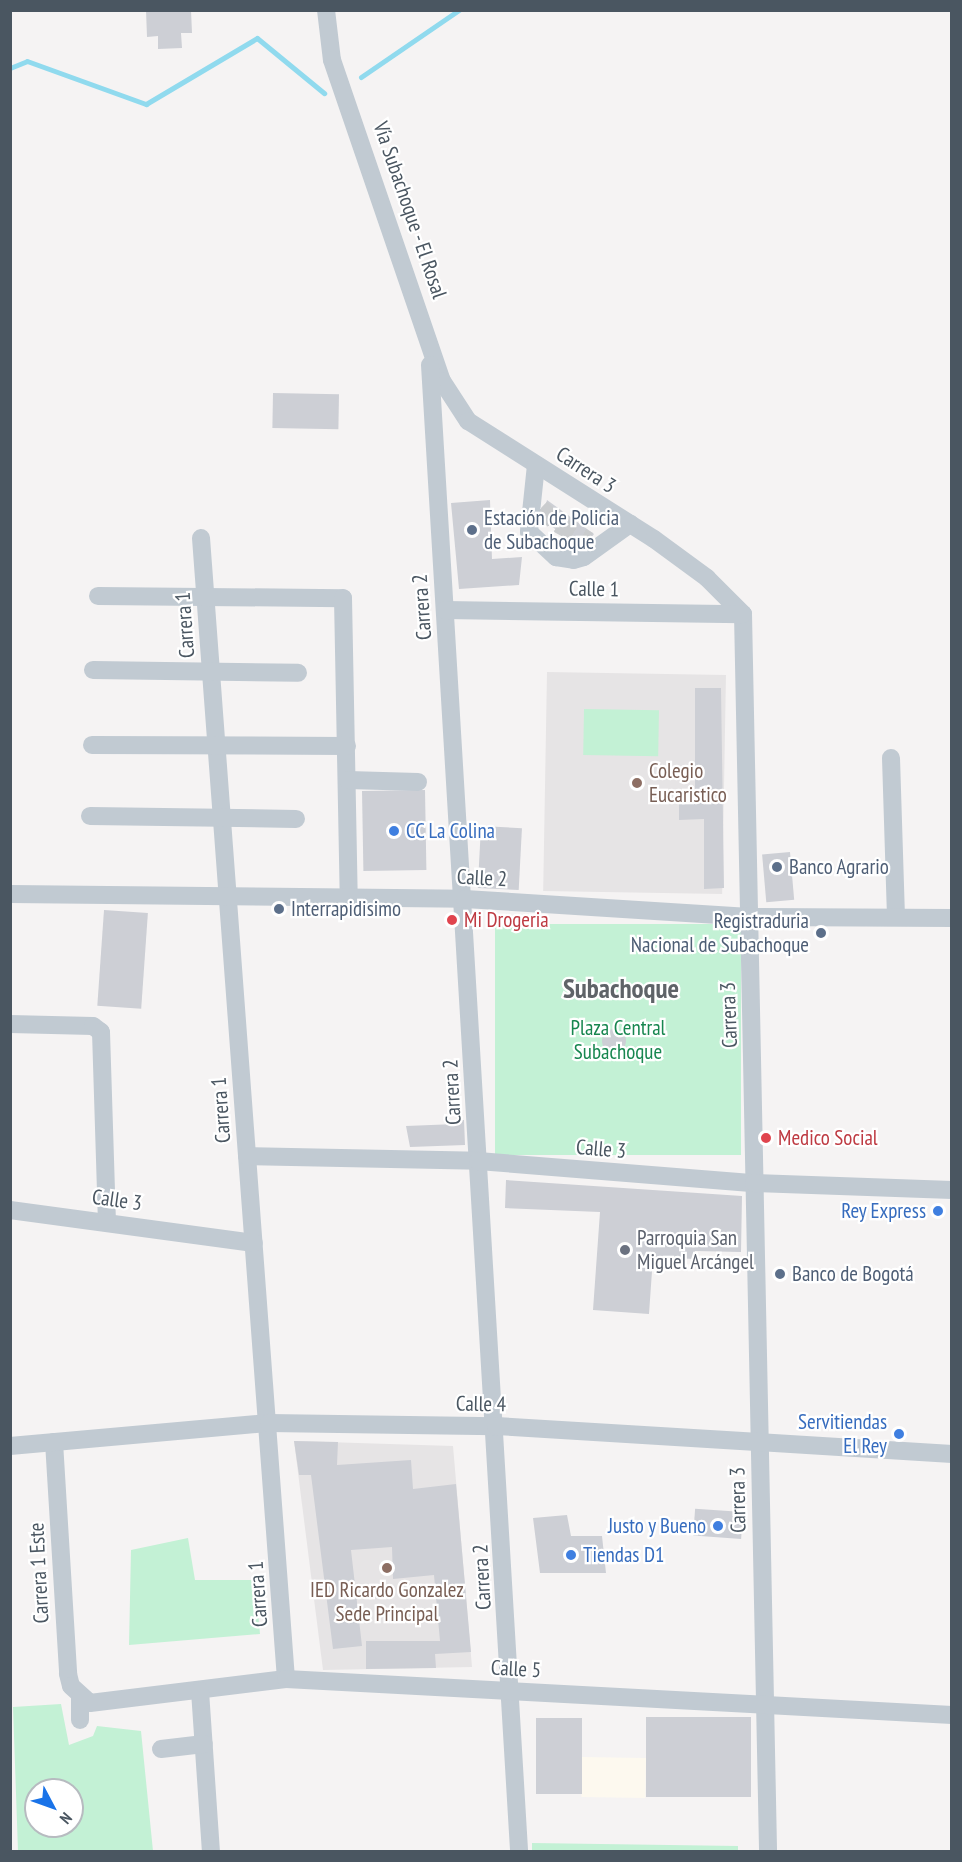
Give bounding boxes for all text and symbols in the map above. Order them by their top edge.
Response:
street label: Vía Subachoque - El Rosal [368,118,452,302]
street label: Carrera 3 [551,441,621,499]
place label: Estación de Policia de Subachoque [484,505,619,555]
marker: Estación de Policia de Subachoque [465,523,479,537]
street label: Carrera 2 [407,573,437,641]
street label: Calle 1 [569,576,619,602]
street label: Carrera 1 [170,591,200,659]
place label: Colegio Eucaristico [649,758,727,808]
marker: Colegio Eucaristico [630,776,644,790]
place label: CC La Colina [406,818,496,844]
marker: CC La Colina [387,824,401,838]
place label: Banco Agrario [789,854,889,880]
marker: Banco Agrario [770,860,784,874]
street label: Calle 2 [456,864,508,892]
place label: Interrapidisimo [291,896,401,922]
marker: Interrapidisimo [272,902,286,916]
place label: Mi Drogeria [464,907,549,933]
place label: Registraduria Nacional de Subachoque [631,908,809,958]
marker: Mi Drogeria [445,913,459,927]
marker: Registraduria Nacional de Subachoque [814,926,828,940]
district label: Subachoque [563,973,679,1005]
street label: Carrera 3 [715,982,743,1048]
park label: Plaza Central Subachoque [571,1015,665,1065]
street label: Carrera 2 [438,1058,466,1126]
street label: Carrera 1 [206,1076,236,1144]
place label: Medico Social [778,1125,878,1151]
marker: Medico Social [759,1131,773,1145]
street label: Calle 3 [575,1134,627,1164]
street label: Calle 3 [90,1184,144,1216]
place label: Rey Express [841,1198,926,1224]
marker: Rey Express [931,1204,945,1218]
place label: Parroquia San Miguel Arcángel [637,1225,755,1275]
marker: Parroquia San Miguel Arcángel [618,1243,632,1257]
place label: Banco de Bogotá [792,1261,914,1287]
marker: Banco de Bogotá [773,1267,787,1281]
street label: Calle 4 [456,1391,506,1417]
place label: Servitiendas El Rey [798,1409,887,1459]
marker: Servitiendas El Rey [892,1427,906,1441]
street label: Carrera 3 [725,1467,751,1533]
place label: Justo y Bueno [607,1513,706,1539]
marker: Justo y Bueno [711,1519,725,1533]
street label: Carrera 1 Este [24,1522,54,1624]
place label: Tiendas D1 [583,1542,664,1568]
street label: Carrera 2 [468,1543,496,1611]
marker: Tiendas D1 [564,1548,578,1562]
street label: Carrera 1 [243,1560,273,1628]
marker: IED Ricardo Gonzalez Sede Principal [380,1561,394,1575]
place label: IED Ricardo Gonzalez Sede Principal [310,1577,464,1627]
street label: Calle 5 [490,1655,542,1683]
north arrow [24,1778,84,1838]
text: N [56,1809,76,1828]

